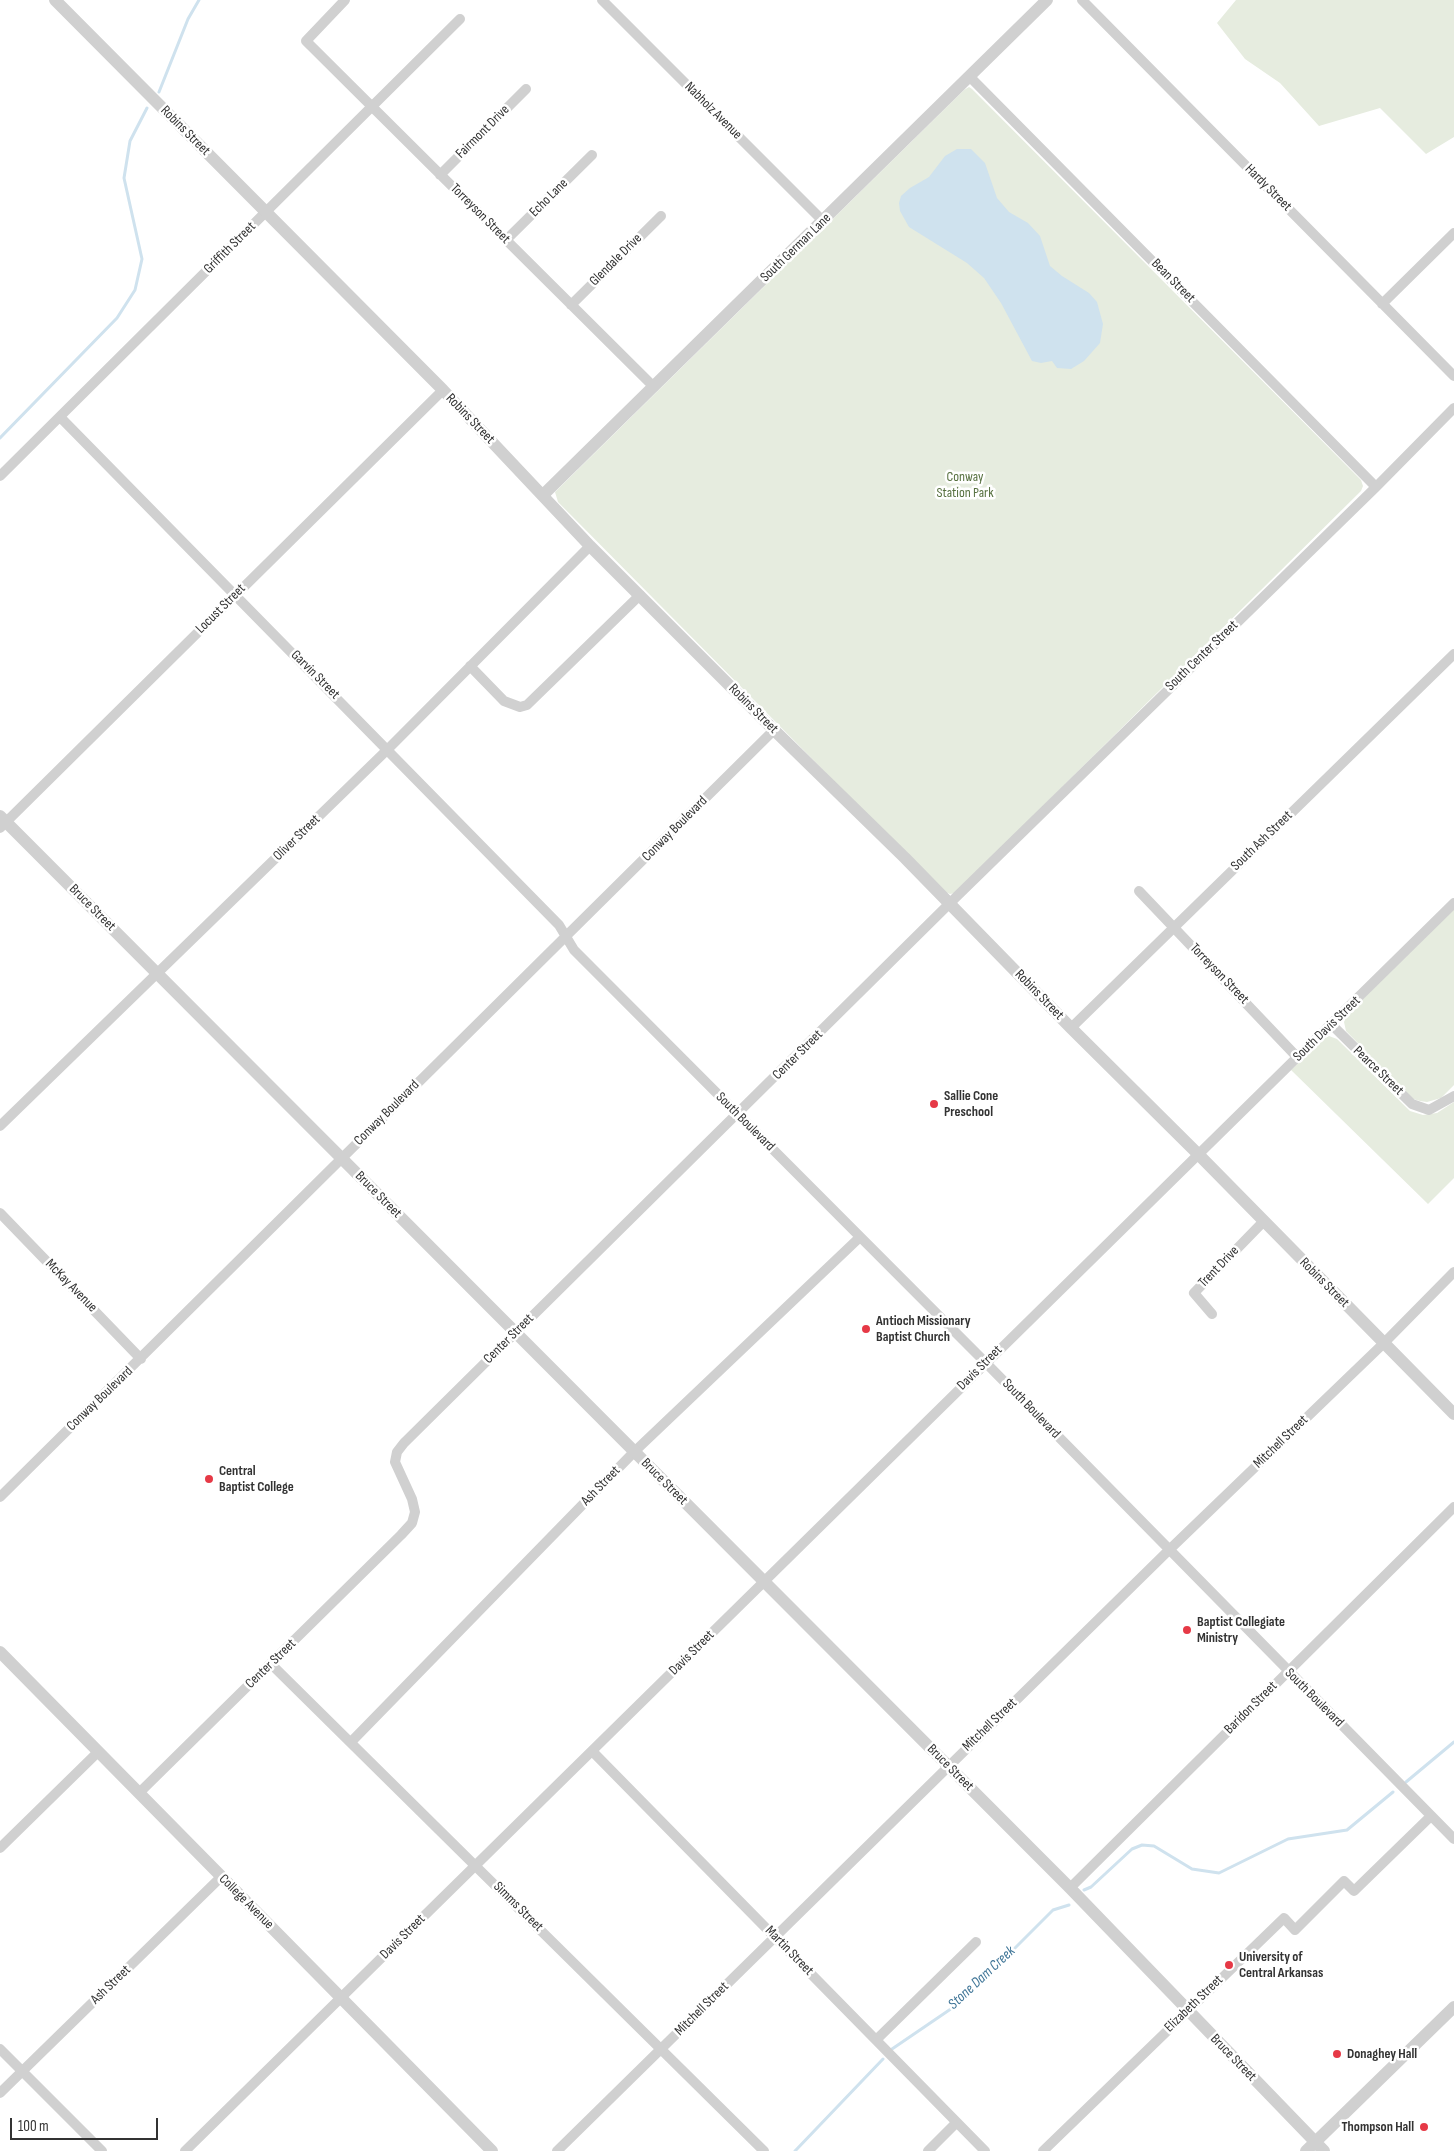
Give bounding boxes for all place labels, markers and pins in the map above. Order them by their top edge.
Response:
place label: Sallie Cone Preschool [944,1088,998,1120]
marker: Sallie Cone Preschool [928,1098,940,1110]
place label: Antioch Missionary Baptist Church [876,1313,971,1345]
marker: Antioch Missionary Baptist Church [860,1323,872,1335]
place label: Central Baptist College [219,1463,294,1495]
marker: Central Baptist College [203,1473,215,1485]
place label: Baptist Collegiate Ministry [1197,1614,1285,1646]
marker: Baptist Collegiate Ministry [1181,1624,1193,1636]
place label: University of Central Arkansas [1239,1949,1323,1981]
marker: University of Central Arkansas [1223,1959,1235,1971]
place label: Donaghey Hall [1347,2046,1417,2062]
marker: Donaghey Hall [1331,2048,1343,2060]
place label: Thompson Hall [1342,2119,1414,2135]
marker: Thompson Hall [1418,2121,1430,2133]

